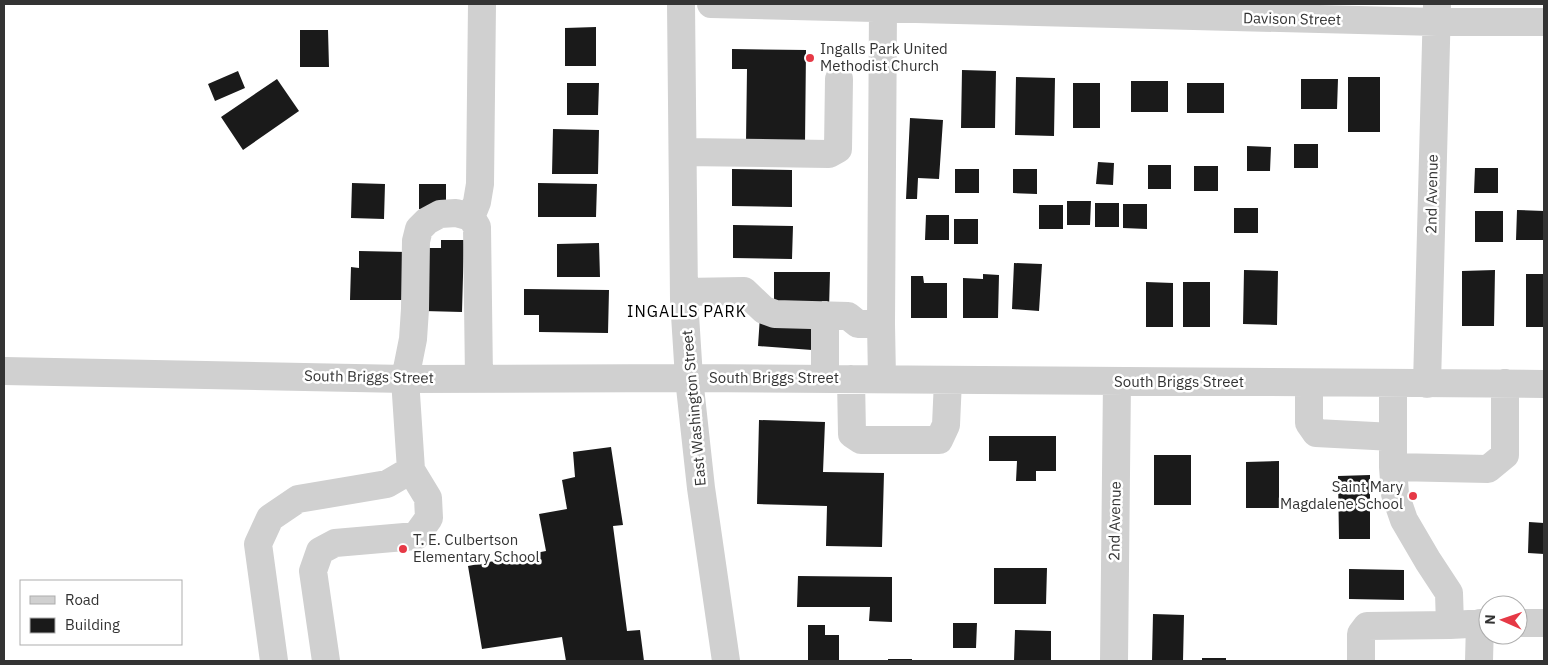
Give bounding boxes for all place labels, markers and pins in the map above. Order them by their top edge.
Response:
place label: Ingalls Park United Methodist Church [820,39,948,75]
marker: Ingalls Park United Methodist Church [804,52,816,64]
place label: Saint Mary Magdalene School [1280,477,1404,513]
marker: Saint Mary Magdalene School [1407,490,1419,502]
place label: T. E. Culbertson Elementary School [413,530,540,566]
marker: T. E. Culbertson Elementary School [397,543,409,555]

